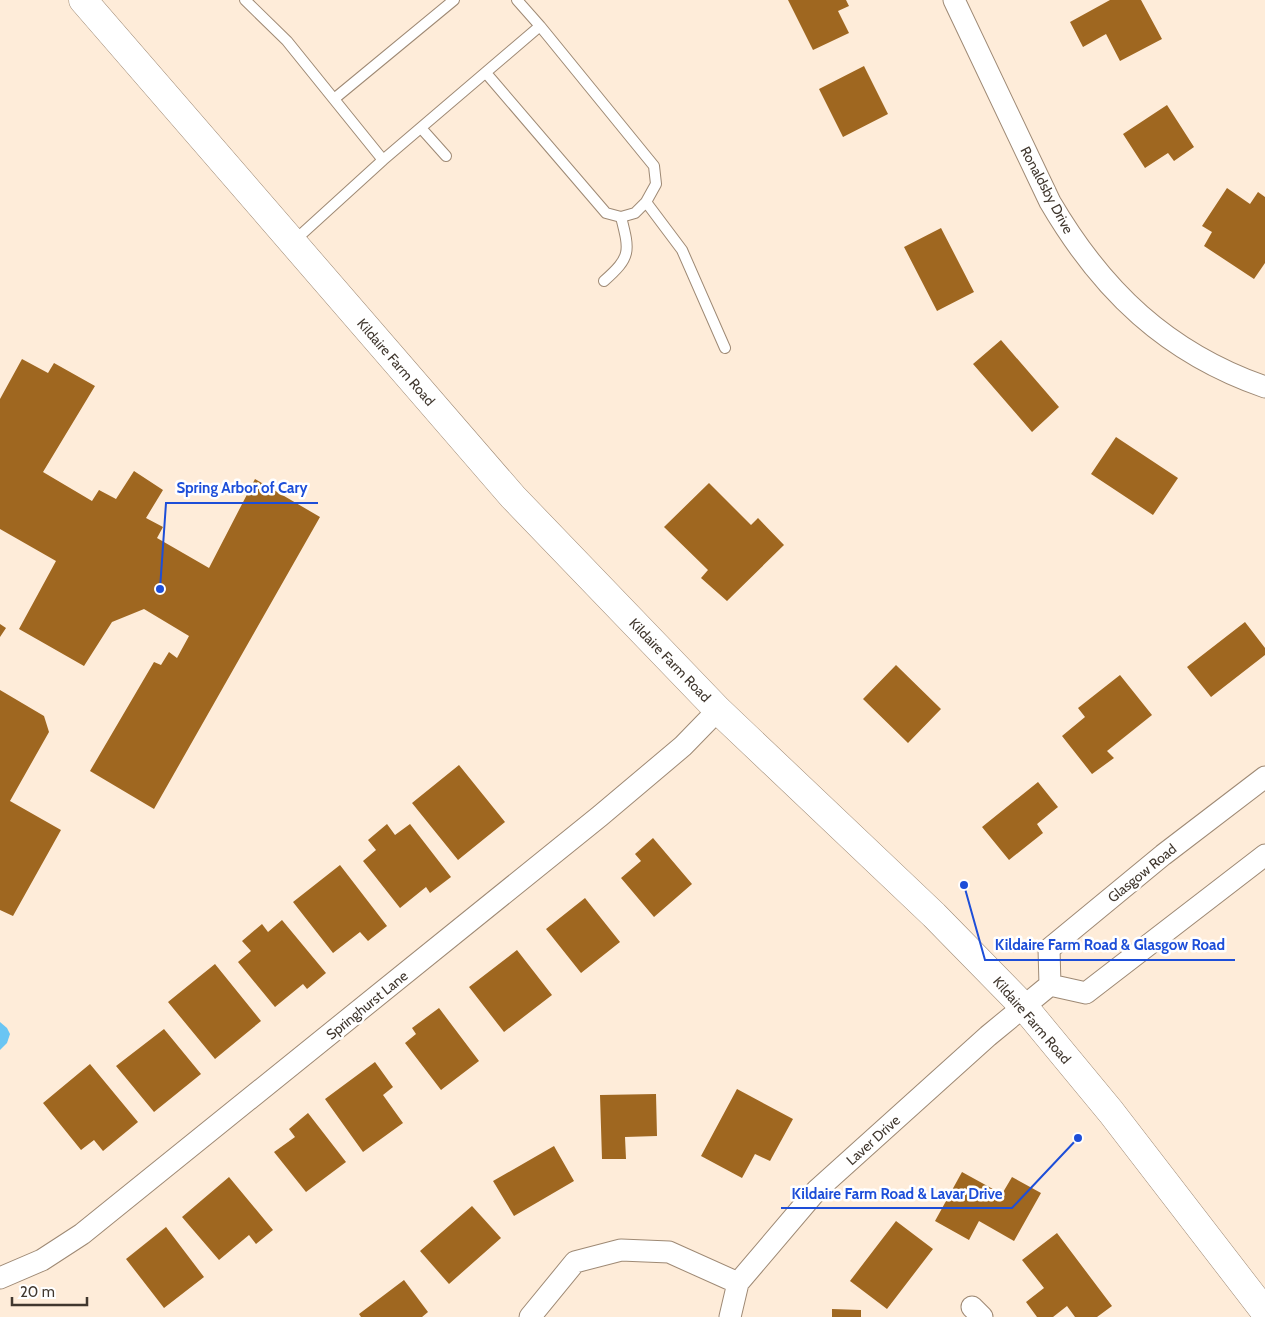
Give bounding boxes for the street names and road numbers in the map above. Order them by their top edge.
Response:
street label: Ronaldsby Drive [1016,143,1078,237]
street label: Kildaire Farm Road [353,315,439,409]
street label: Kildaire Farm Road [625,614,715,706]
street label: Glasgow Road [1104,840,1180,906]
street label: Springhurst Lane [323,967,411,1043]
street label: Kildaire Farm Road [989,973,1075,1067]
street label: Laver Drive [842,1111,904,1169]

